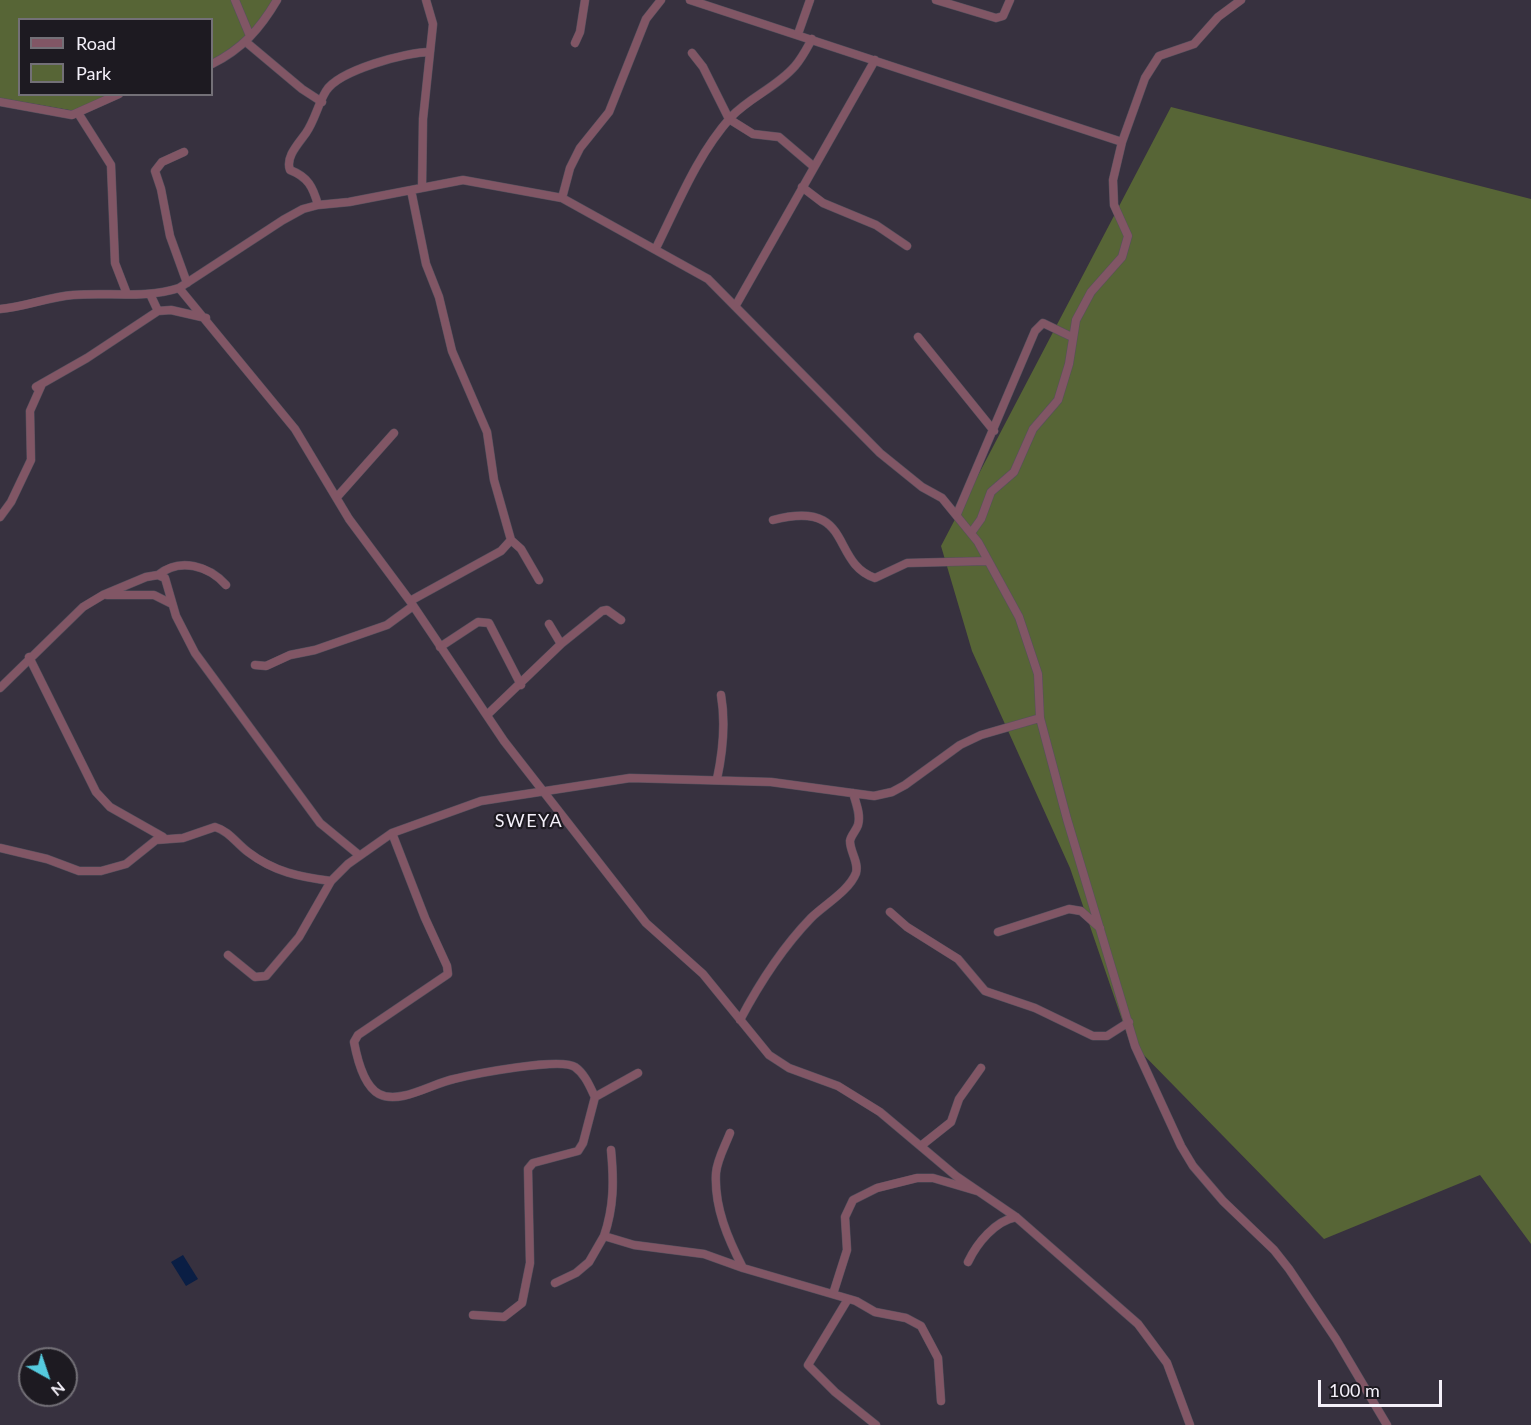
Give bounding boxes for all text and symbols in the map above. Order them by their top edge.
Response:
legend [18,18,213,96]
text: Road [76,32,116,54]
text: Park [76,62,111,84]
district label: SWEYA [495,810,563,832]
north arrow [18,1347,78,1407]
scale bar [1321,1368,1446,1406]
text: N [48,1378,69,1401]
text: 100 m [1329,1379,1380,1401]

